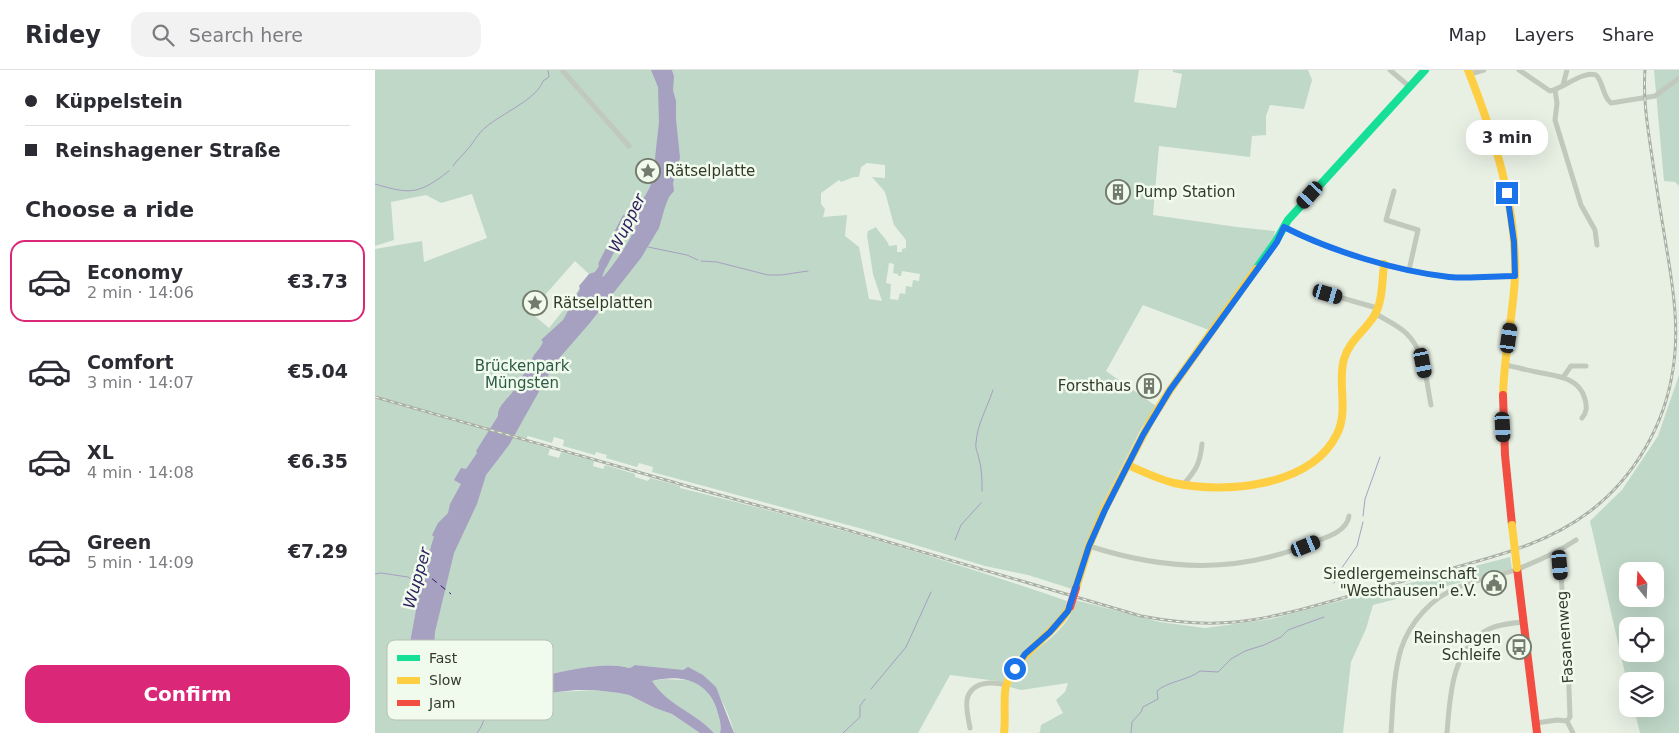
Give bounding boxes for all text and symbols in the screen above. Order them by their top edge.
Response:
search box [131,12,481,57]
text: Ridey [25,21,101,49]
icon: search [149,21,177,49]
text: Search here [189,24,303,46]
text: Map [1448,24,1486,45]
text: Layers [1514,24,1574,45]
text: Share [1602,24,1654,45]
text: Küppelstein [55,90,183,112]
callout: 3 min [1466,121,1548,156]
text: 3 min [1482,128,1532,147]
text: Reinshagener Straße [55,139,281,161]
place icon: Rätselplatte [635,158,661,184]
place label: Rätselplatte [665,162,755,180]
building icon: Pump Station [1105,179,1131,205]
car [1294,179,1325,211]
route end [1496,182,1518,204]
place label: Pump Station [1135,183,1236,201]
water label: Wupper [605,189,650,255]
text: Choose a ride [25,197,194,222]
icon: car [27,259,72,304]
text: Economy [87,261,183,283]
text: €3.73 [288,270,348,292]
text: 2 min · 14:06 [87,283,194,302]
car [1311,283,1344,305]
place icon: Rätselplatten [522,290,548,316]
place label: Rätselplatten [553,294,653,312]
car [1499,322,1518,354]
car [1412,347,1433,379]
icon: car [27,349,72,394]
text: Comfort [87,351,174,373]
park label: Brückenpark Müngsten [475,357,570,392]
text: €5.04 [288,360,348,382]
text: 3 min · 14:07 [87,373,194,392]
building icon: Forsthaus [1136,373,1162,399]
place label: Forsthaus [1058,377,1131,395]
car [1494,412,1511,442]
icon: car [27,439,72,484]
text: XL [87,441,114,463]
text: €6.35 [288,450,348,472]
text: 4 min · 14:08 [87,463,194,482]
icon: car [27,529,72,574]
text: Green [87,531,151,553]
car [1289,533,1322,559]
text: €7.29 [288,540,348,562]
water label: Wupper [399,544,435,611]
car [1551,549,1568,581]
text: 5 min · 14:09 [87,553,194,572]
north arrow [1619,562,1664,608]
map controls [1619,562,1664,717]
place label: Siedlergemeinschaft "Westhausen" e.V. [1323,565,1477,600]
public building icon: Siedlergemeinschaft "Westhausen" e.V. [1481,570,1507,596]
street label: Fasanenweg [1553,590,1577,684]
button: locate [1619,617,1664,662]
place label: Reinshagen Schleife [1414,629,1501,664]
bus stop icon: Reinshagen Schleife [1506,634,1532,660]
legend [387,640,553,720]
text: Fast [429,650,458,666]
route start [1004,658,1026,680]
button: Confirm [25,665,350,723]
text: Slow [429,672,462,688]
button: layers [1619,672,1664,717]
text: Jam [428,695,455,711]

